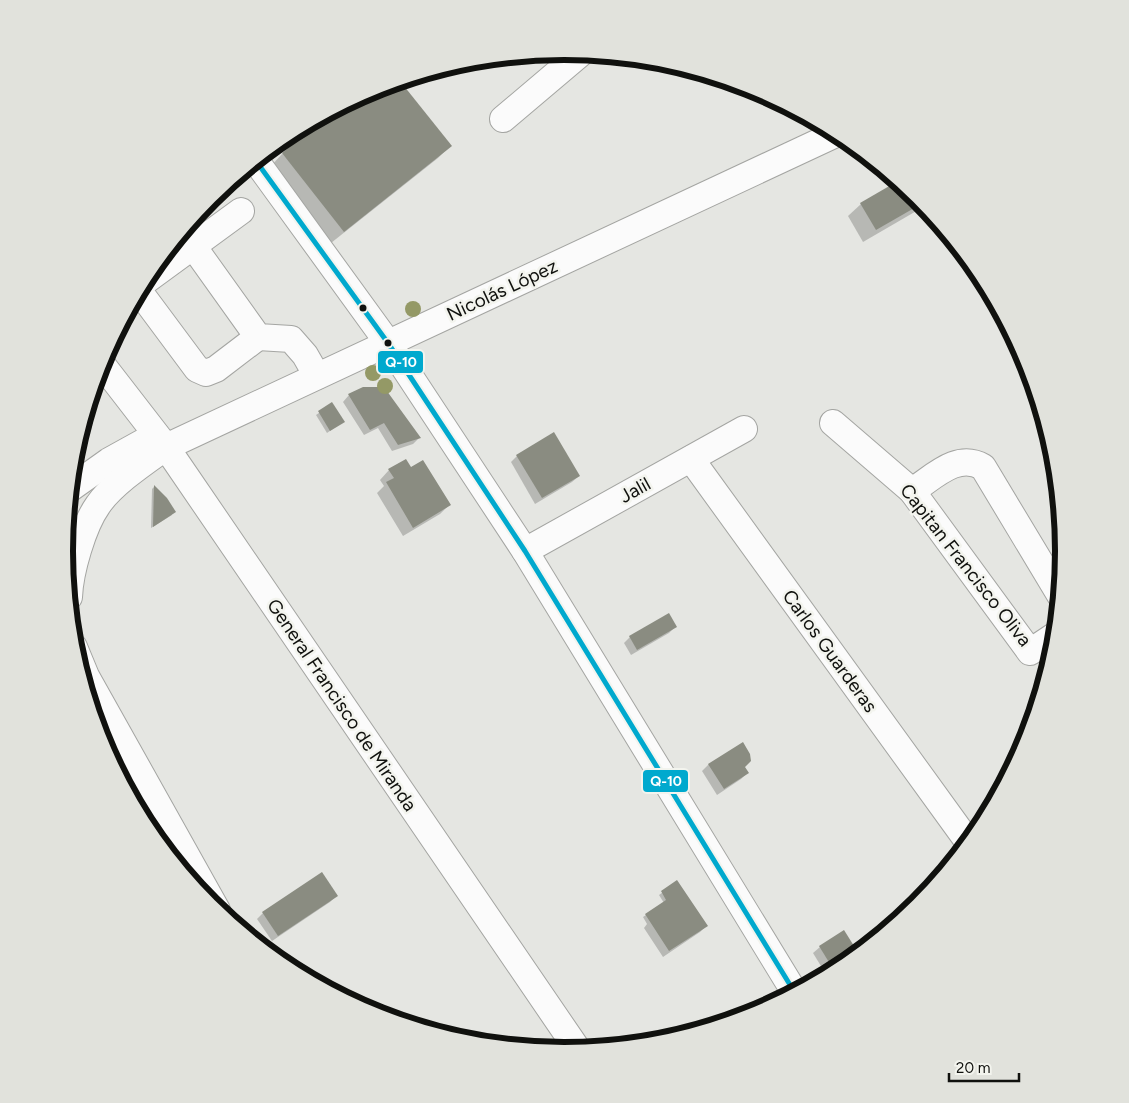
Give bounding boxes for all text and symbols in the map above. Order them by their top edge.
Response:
street label: Nicolás López [443,254,561,326]
unlabelled marker [358,303,368,313]
unlabelled marker [383,338,393,348]
line badge: Q-10 [377,350,424,374]
text: Q-10 [385,354,417,371]
street label: Jalil [615,472,655,508]
street label: Capitan Francisco Oliva [895,479,1037,651]
street label: Carlos Guarderas [778,585,882,717]
street label: General Francisco de Miranda [262,594,422,816]
line badge: Q-10 [642,769,689,793]
text: Q-10 [650,773,682,790]
scale bar [949,1050,1019,1082]
text: 20 m [956,1059,990,1077]

